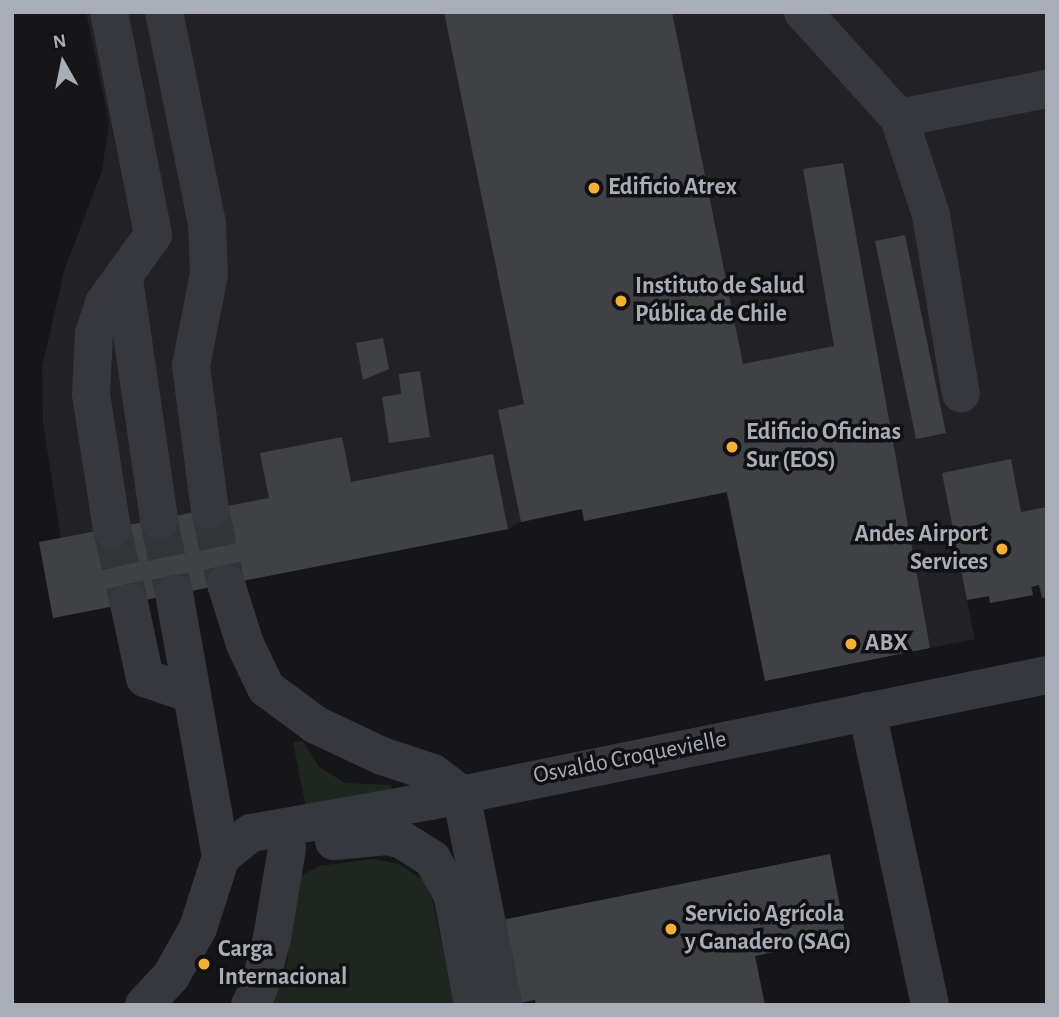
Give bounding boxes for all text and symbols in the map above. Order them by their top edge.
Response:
north arrow [28,28,98,98]
text: N [52,31,68,52]
place label: Edificio Atrex [608,174,737,202]
marker: Edificio Atrex [586,180,602,196]
place label: Instituto de Salud Pública de Chile [635,273,804,329]
marker: Instituto de Salud Pública de Chile [613,293,629,309]
place label: Edificio Oficinas Sur (EOS) [746,419,901,475]
marker: Edificio Oficinas Sur (EOS) [724,439,740,455]
place label: Andes Airport Services [855,521,988,577]
marker: Andes Airport Services [994,541,1010,557]
place label: ABX [865,630,908,658]
marker: ABX [843,636,859,652]
street label: Osvaldo Croquevielle [531,725,729,791]
place label: Servicio Agrícola y Ganadero (SAG) [685,901,851,957]
marker: Servicio Agrícola y Ganadero (SAG) [663,921,679,937]
place label: Carga Internacional [218,936,347,992]
marker: Carga Internacional [196,956,212,972]

